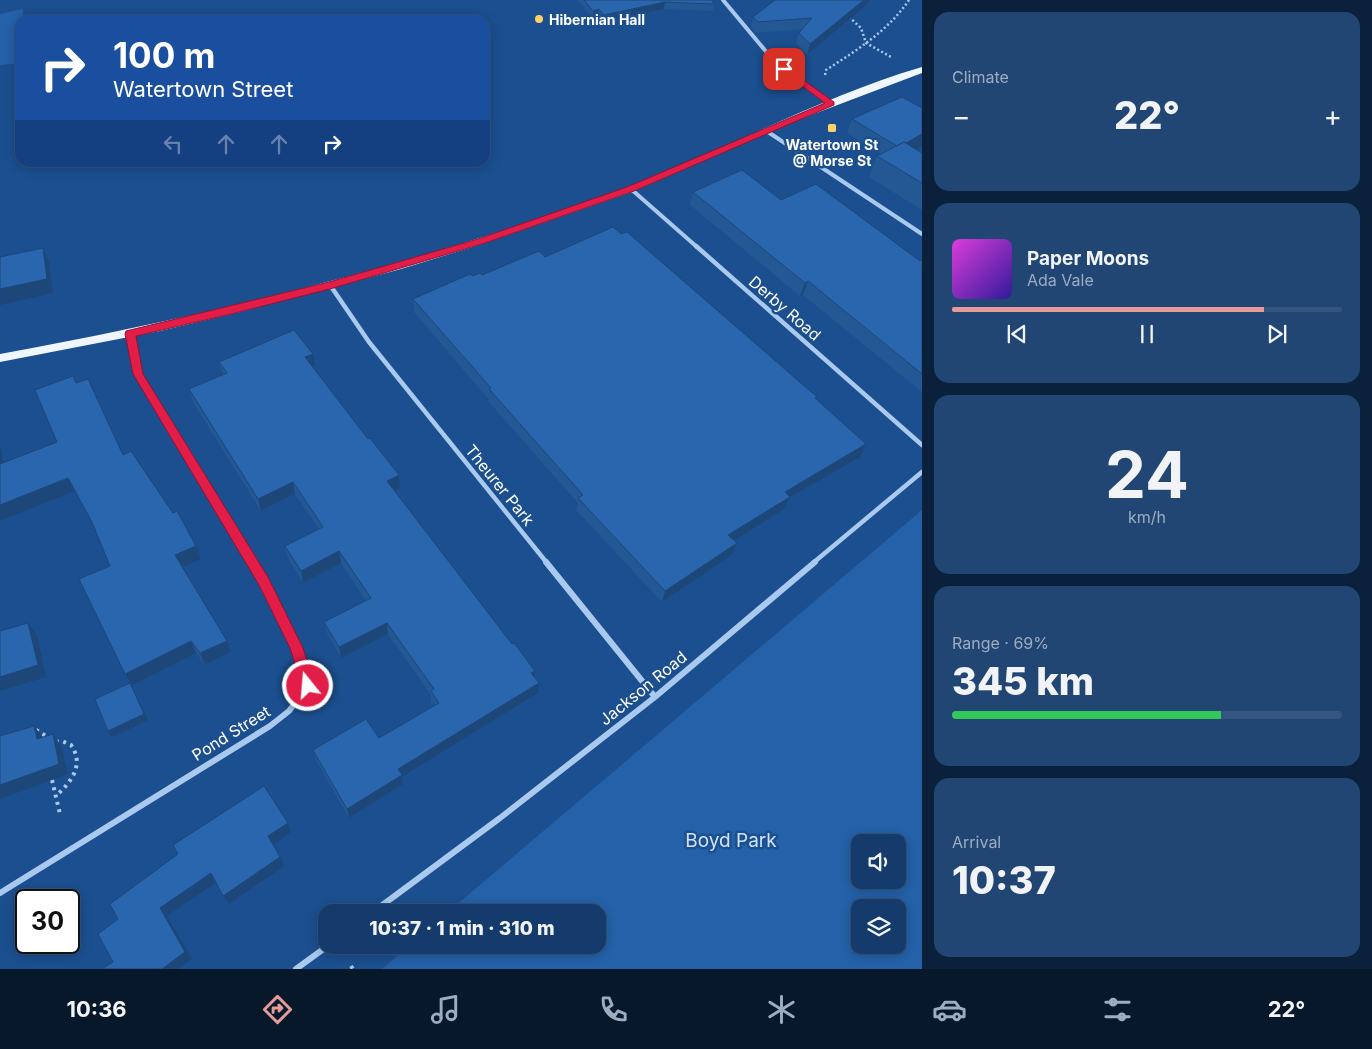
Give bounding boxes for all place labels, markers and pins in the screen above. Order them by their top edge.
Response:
place label: Hibernian Hall [549,11,645,28]
marker: Hibernian Hall [533,13,545,25]
pin [763,48,805,90]
marker: Watertown St @ Morse St [826,122,838,134]
place label: Watertown St @ Morse St [786,136,878,169]

